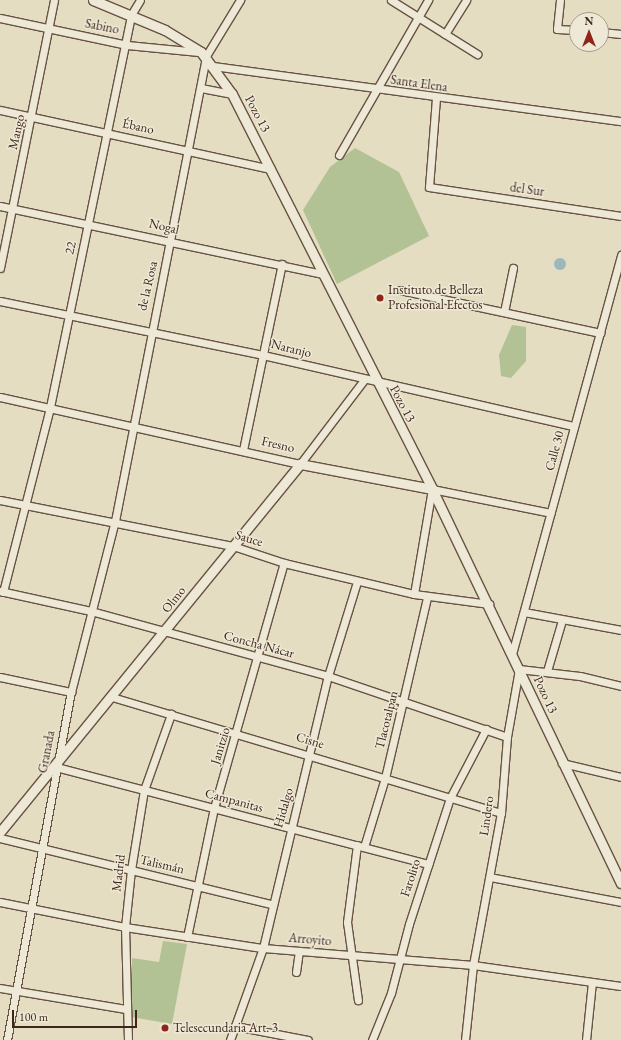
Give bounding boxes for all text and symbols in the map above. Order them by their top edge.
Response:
north arrow [569,12,609,52]
text: N [585,14,593,28]
street label: Sabino [84,16,120,38]
street label: Santa Elena [389,72,449,96]
street label: Pozo 13 [241,93,273,135]
street label: Mango [5,113,29,151]
street label: Ébano [121,116,155,138]
street label: del Sur [509,180,545,200]
street label: Nogal [147,216,181,238]
street label: 22 [62,240,80,256]
street label: de la Rosa [135,260,161,312]
place label: Instituto de Belleza Profesional Efectos [388,283,483,314]
marker: Instituto de Belleza Profesional Efectos [375,293,385,303]
street label: Naranjo [269,336,313,362]
street label: Pozo 13 [386,383,418,425]
street label: Calle 30 [542,429,568,473]
street label: Fresno [260,434,296,456]
street label: Sauce [233,527,265,551]
street label: Olmo [159,584,189,616]
street label: Concha Nácar [222,628,296,662]
street label: Pozo 13 [530,674,560,716]
street label: Tlacotalpan [372,689,402,751]
street label: Janitzio [208,725,234,767]
street label: Granada [35,729,59,775]
street label: Cisne [294,729,326,753]
street label: Campanitas [203,786,265,816]
street label: Hidalgo [271,786,297,830]
street label: Lindero [476,795,498,837]
street label: Talismán [138,852,186,878]
street label: Madrid [109,854,129,892]
street label: Farolito [398,857,424,899]
street label: Arroyito [288,930,332,950]
scale bar [14,1002,139,1028]
text: 100 m [19,1009,48,1025]
place label: Telesecundaria Art. 3 [173,1020,278,1036]
marker: Telesecundaria Art. 3 [160,1023,170,1033]

